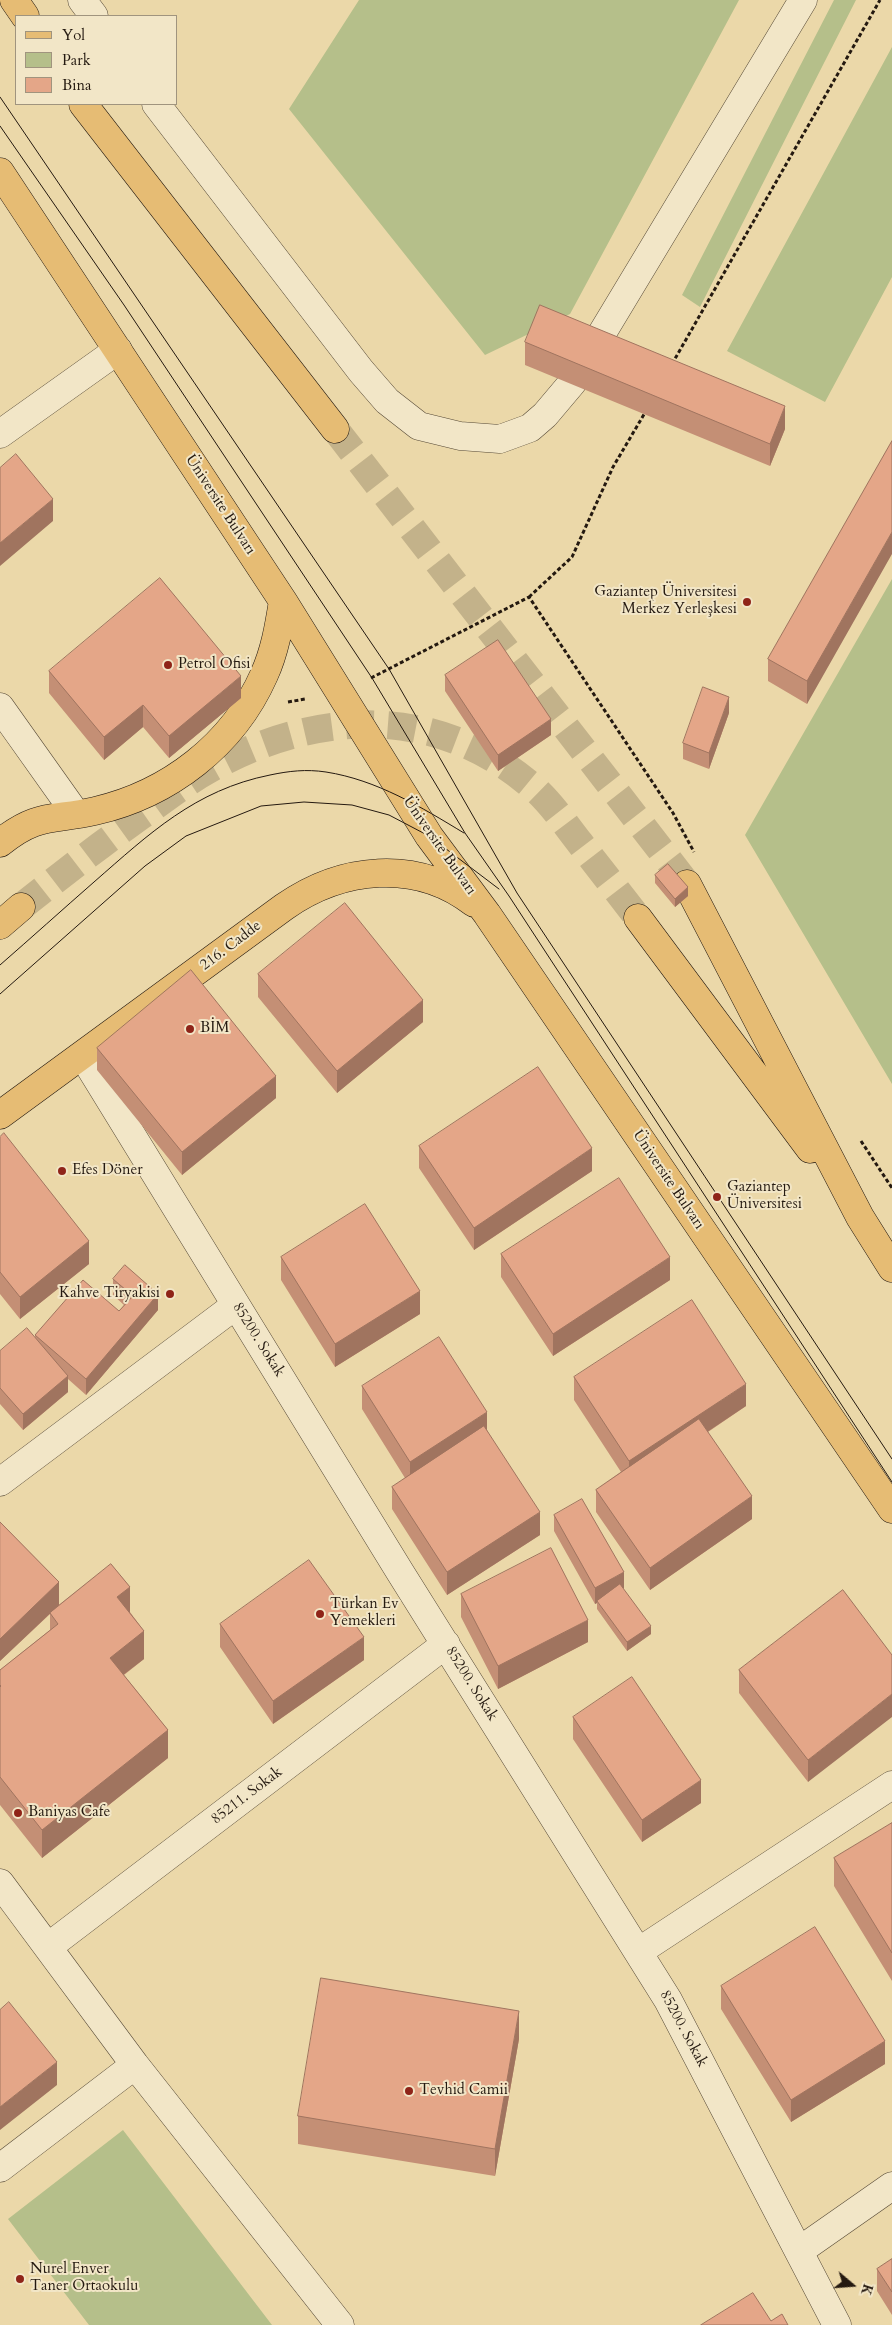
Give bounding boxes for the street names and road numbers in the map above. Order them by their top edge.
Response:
street label: Üniversite Bulvarı [181,452,259,558]
street label: Üniversite Bulvarı [398,793,480,899]
street label: 216. Cadde [197,917,265,975]
street label: Üniversite Bulvarı [628,1127,708,1233]
street label: 85200. Sokak [228,1299,288,1381]
street label: 85200. Sokak [441,1643,501,1725]
street label: 85211. Sokak [208,1763,286,1829]
street label: 85200. Sokak [655,1988,711,2070]

